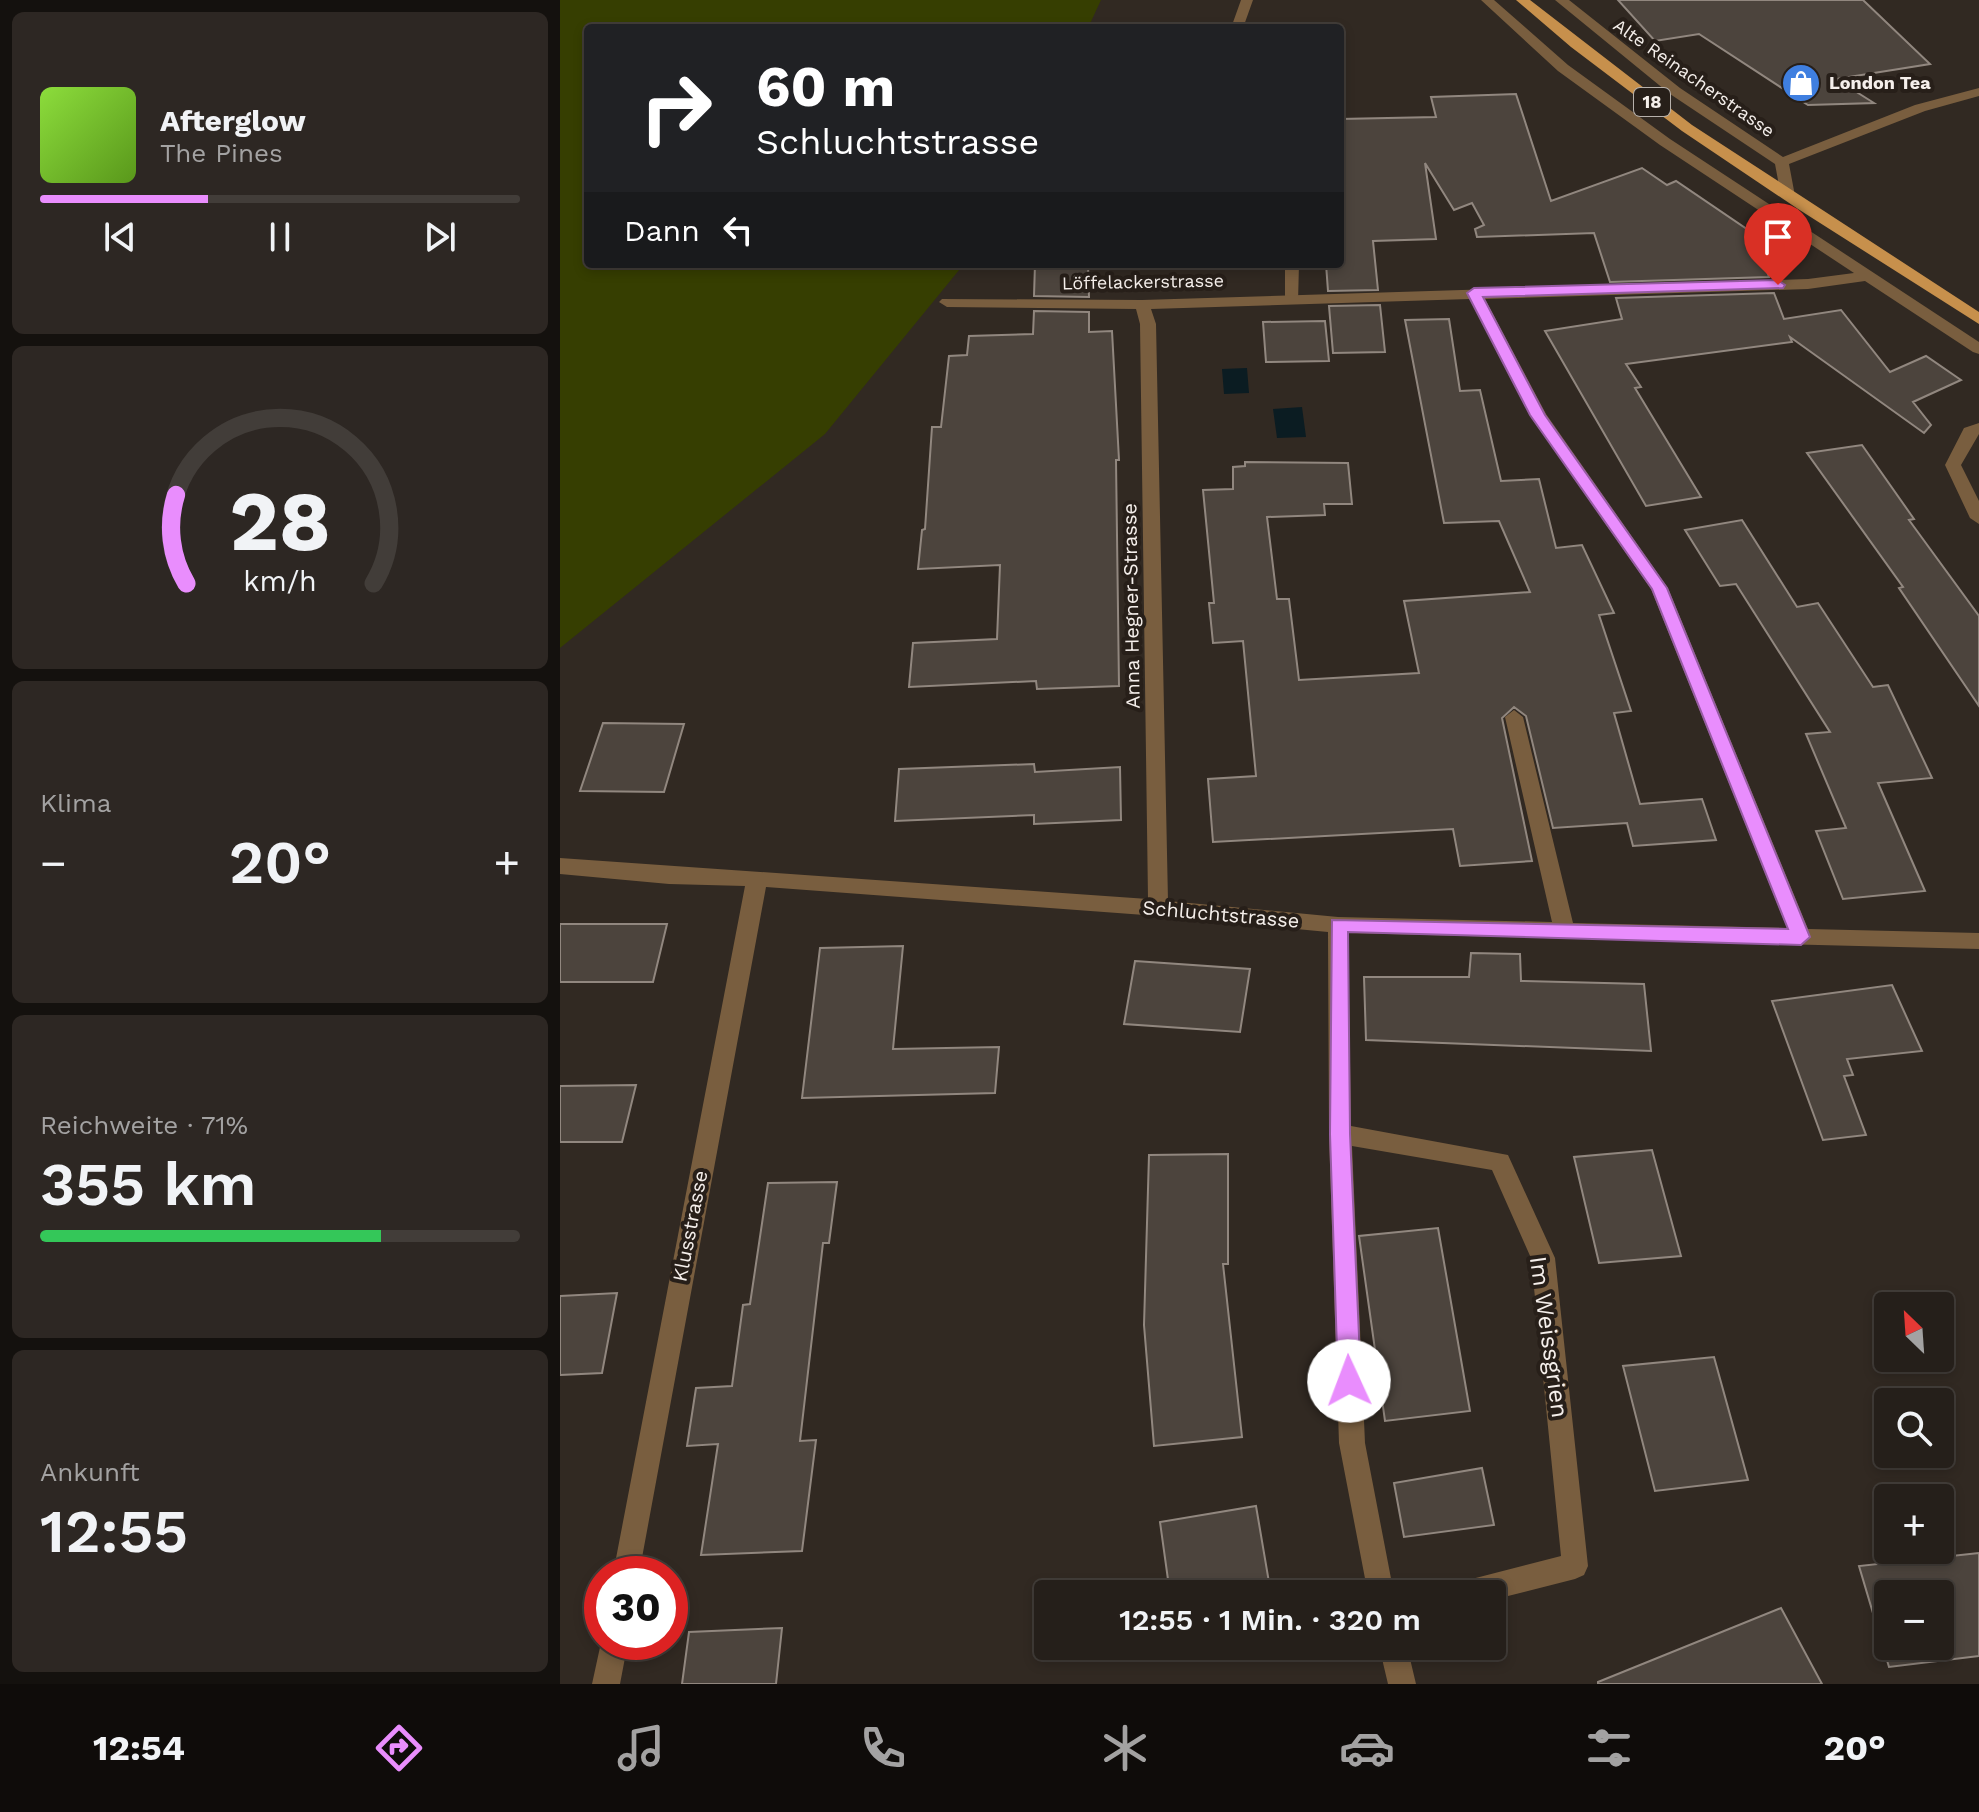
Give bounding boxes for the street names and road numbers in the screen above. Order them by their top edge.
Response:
street label: Alte Reinacherstrasse [1610,14,1779,141]
road number: 18 [1634,88,1670,116]
street label: Löffelackerstrasse [1062,270,1224,293]
street label: Anna Hegner-Strasse [1117,503,1145,709]
street label: Schluchtstrasse [1142,895,1300,933]
street label: Klusstrasse [667,1168,713,1284]
street label: Im Weissgrien [1524,1254,1574,1420]

